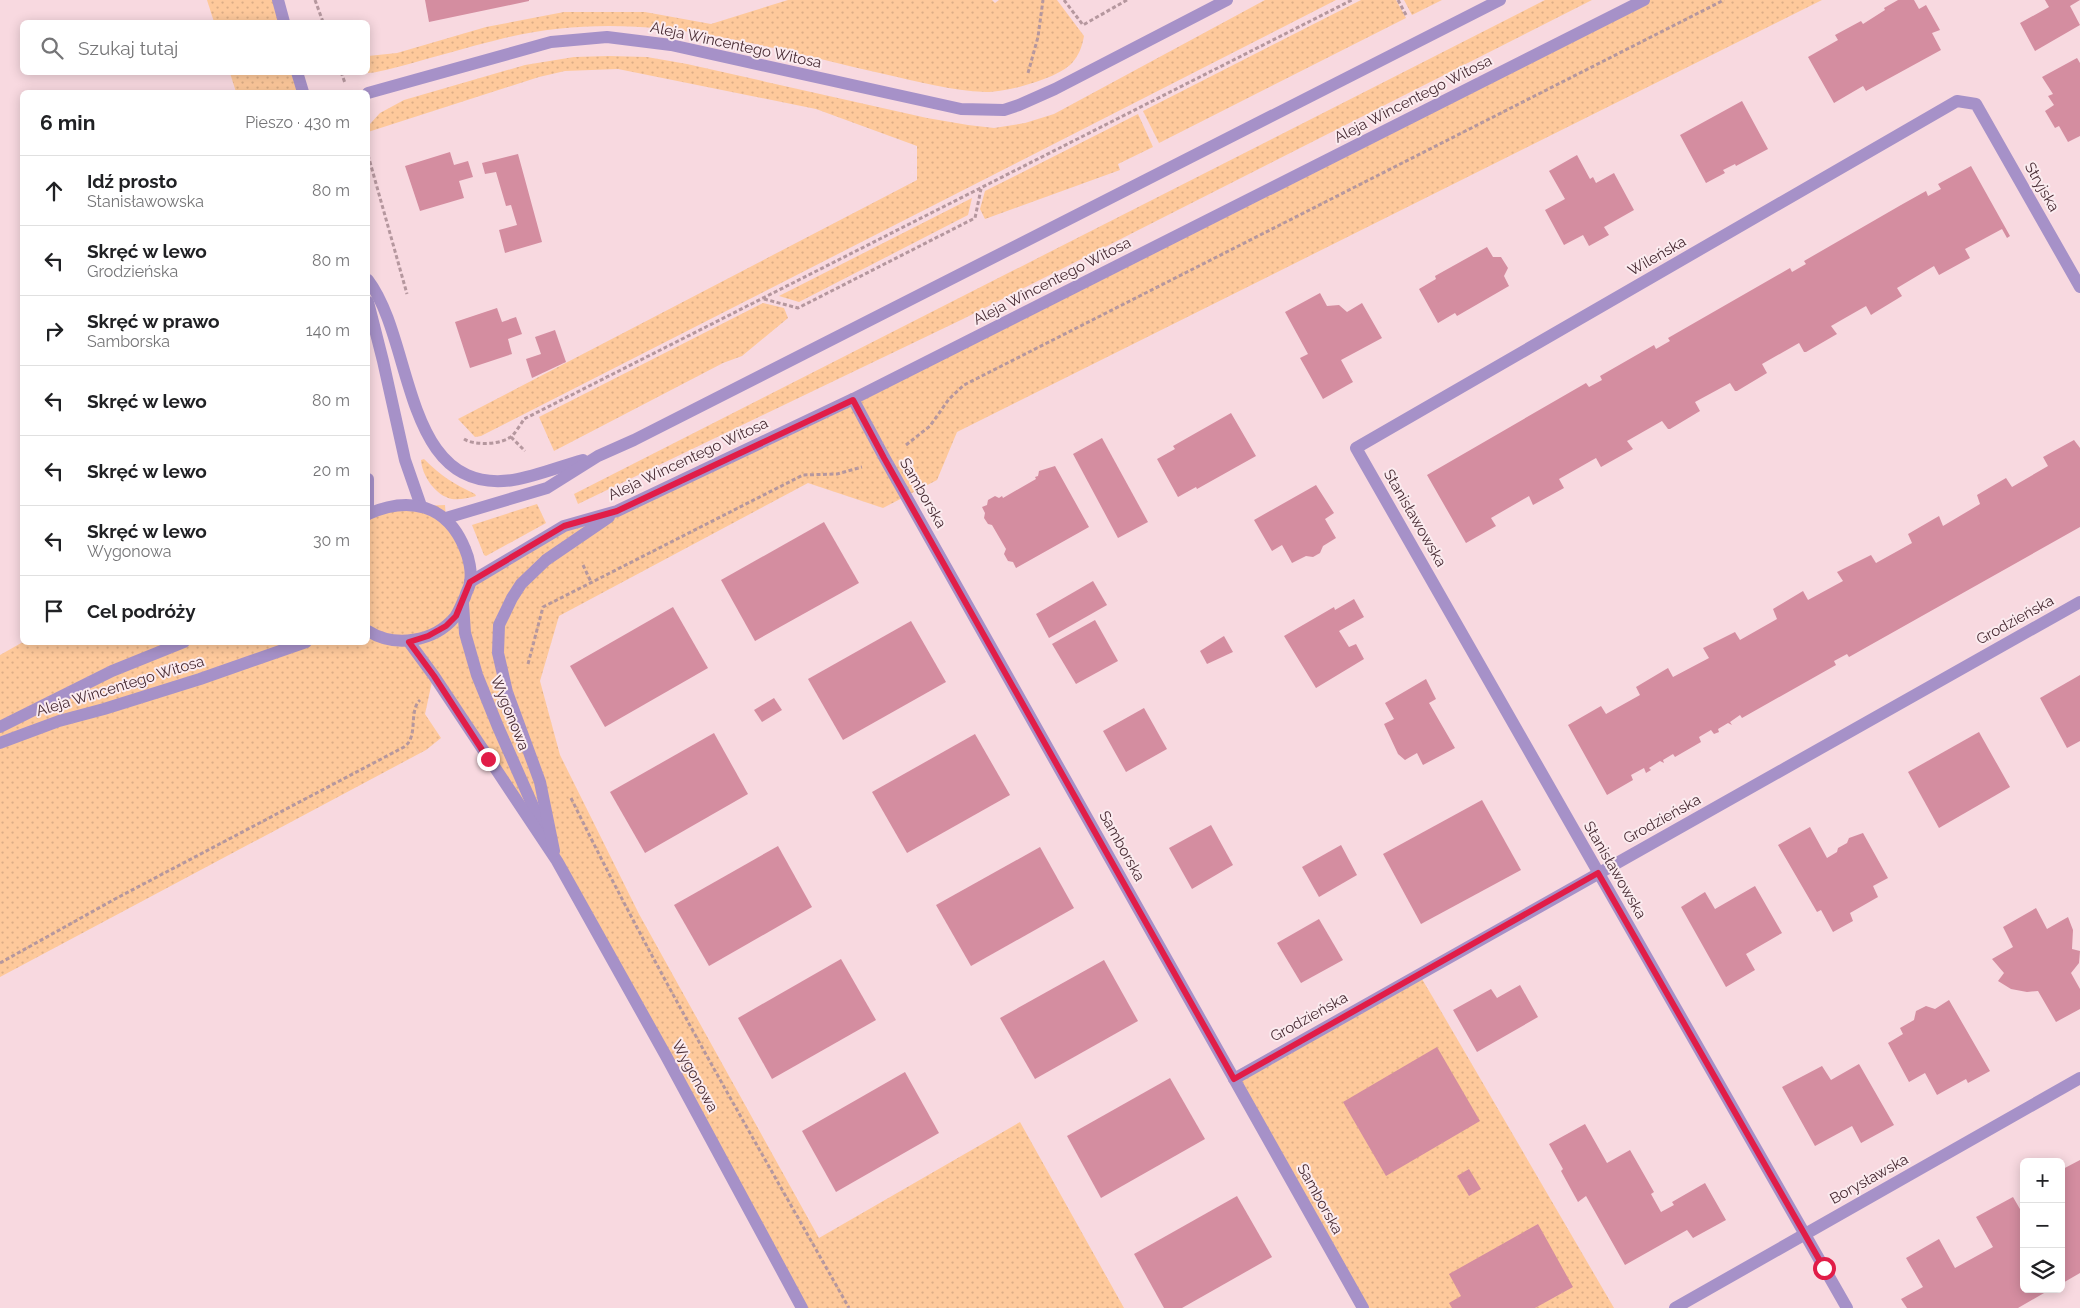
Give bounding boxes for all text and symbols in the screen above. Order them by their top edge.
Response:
street label: Aleja Wincentego Witosa [649,18,823,72]
search box [20,20,370,75]
icon: search [38,34,66,62]
text: Szukaj tutaj [78,37,178,59]
street label: Aleja Wincentego Witosa [1331,51,1495,147]
text: 6 min [40,110,95,135]
text: Pieszo · 430 m [245,113,350,132]
street label: Stryjska [2021,159,2063,215]
text: Idź prosto [87,170,177,192]
icon: ahead [40,177,68,205]
text: 80 m [312,181,350,200]
text: Stanisławowska [87,192,204,211]
street label: Wileńska [1625,232,1689,280]
street label: Aleja Wincentego Witosa [970,233,1134,329]
text: Skręć w lewo [87,240,207,262]
icon: left [40,247,68,275]
text: 80 m [312,251,350,270]
text: Grodzieńska [87,262,178,281]
text: Skręć w prawo [87,310,220,332]
icon: right [40,317,68,345]
text: 140 m [306,321,350,340]
text: Samborska [87,332,170,351]
icon: left [40,387,68,415]
text: Skręć w lewo [87,390,207,412]
text: 80 m [312,391,350,410]
street label: Aleja Wincentego Witosa [605,414,771,504]
street label: Samborska [896,455,950,531]
icon: left [40,457,68,485]
text: Skręć w lewo [87,460,207,482]
text: 20 m [313,461,350,480]
street label: Stanisławowska [1380,466,1450,570]
text: Skręć w lewo [87,520,207,542]
icon: left [40,527,68,555]
text: 30 m [313,531,350,550]
text: Wygonowa [87,542,171,561]
street label: Grodzieńska [1973,591,2057,649]
icon: arrive [40,597,68,625]
text: Cel podróży [87,600,196,622]
street label: Aleja Wincentego Witosa [34,652,206,720]
street label: Wygonowa [487,673,533,753]
route end [477,748,500,771]
street label: Grodzieńska [1620,790,1704,848]
street label: Samborska [1095,808,1149,884]
street label: Stanisławowska [1580,818,1650,922]
street label: Grodzieńska [1267,988,1351,1046]
street label: Wygonowa [668,1037,722,1115]
street label: Borysławska [1827,1150,1911,1208]
map controls [2020,1158,2065,1293]
button: + [2020,1158,2065,1203]
street label: Samborska [1293,1161,1347,1237]
button: − [2020,1203,2065,1248]
button: layers [2020,1248,2065,1293]
route start [1813,1257,1836,1280]

